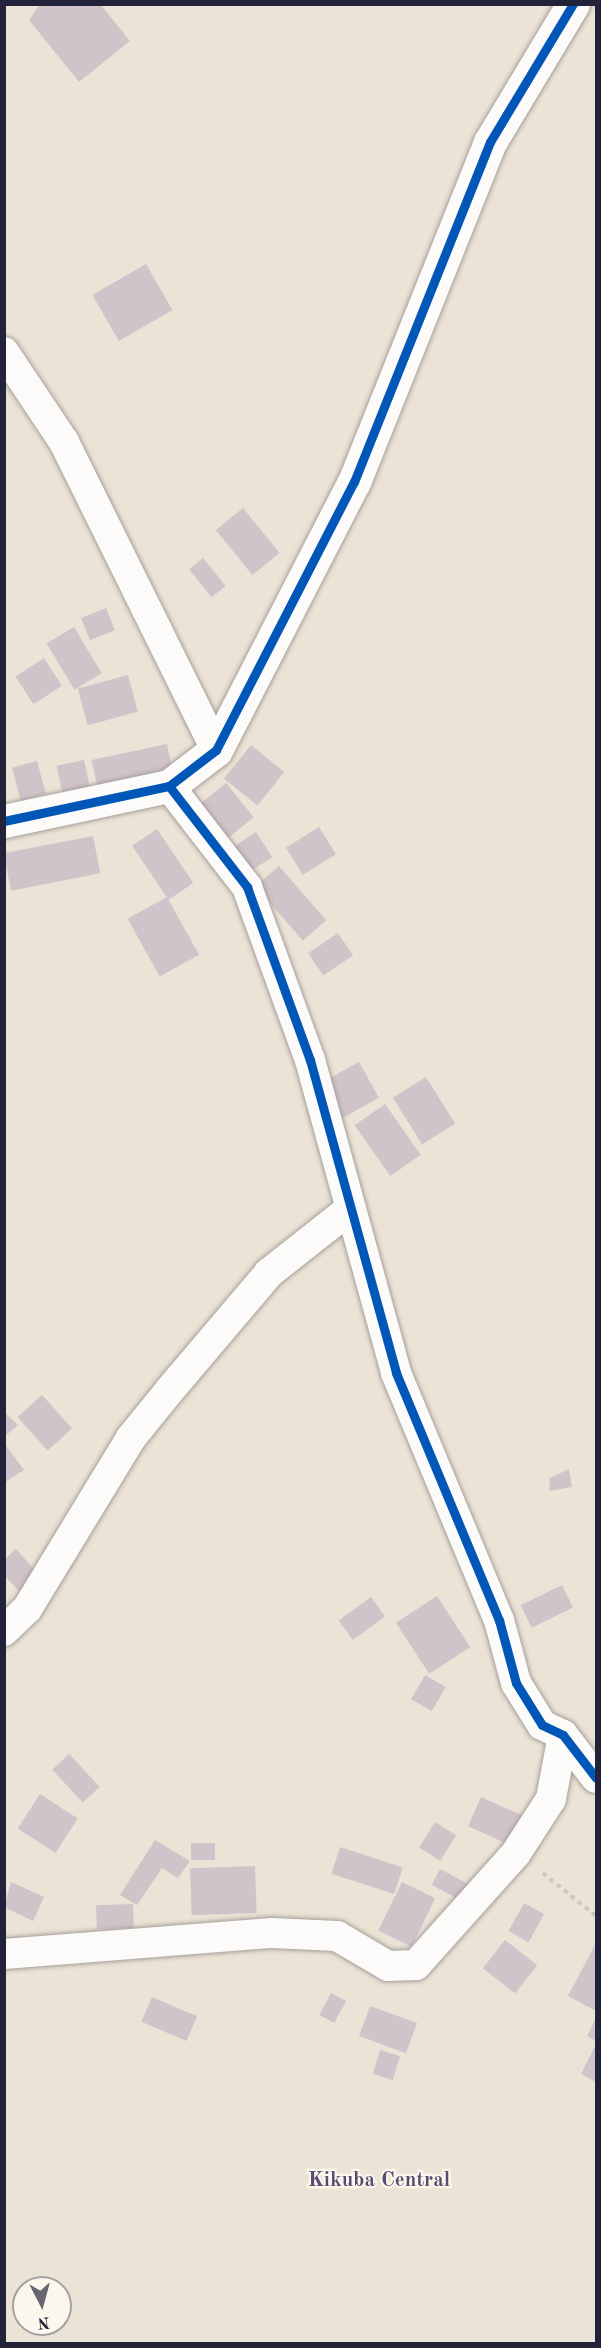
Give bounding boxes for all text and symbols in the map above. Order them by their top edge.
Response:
district label: Kikuba Central [308,2168,450,2194]
north arrow [12,2276,72,2336]
text: N [37,2313,51,2331]

